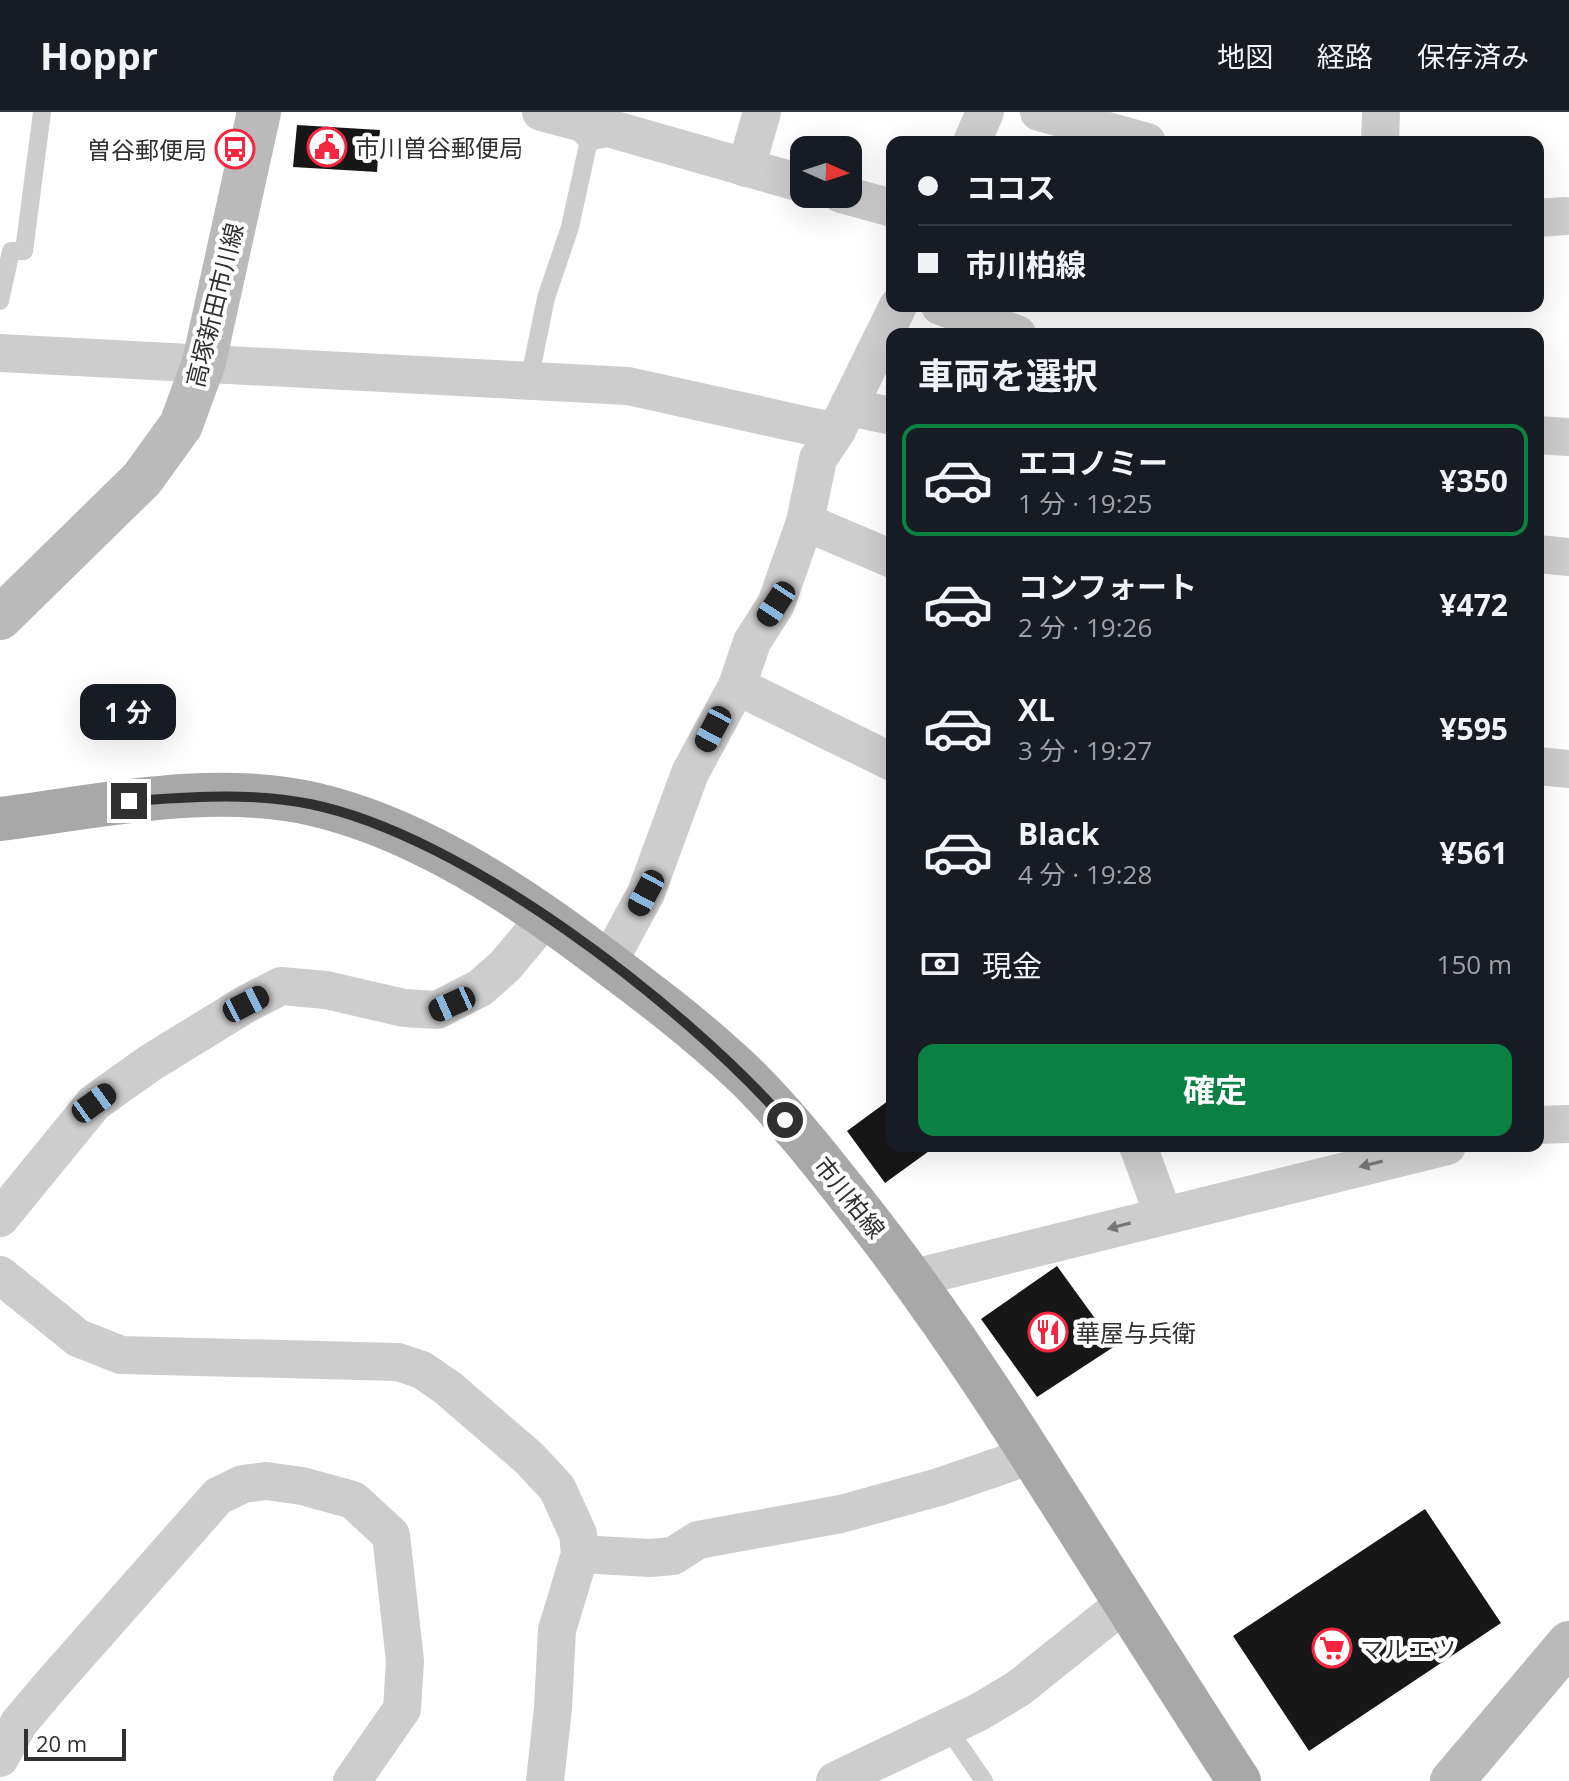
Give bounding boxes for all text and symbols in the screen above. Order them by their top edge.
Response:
text: Hoppr [40,29,158,81]
text: 地図 [1217,37,1273,75]
text: 経路 [1317,37,1373,75]
text: 保存済み [1417,37,1529,75]
public building icon: 市川曽谷郵便局 [306,126,348,168]
bus stop icon: 曽谷郵便局 [214,128,256,170]
place label: 市川曽谷郵便局 [355,131,523,164]
place label: 曽谷郵便局 [87,133,207,166]
north arrow [790,136,862,208]
map controls [790,136,862,208]
text: ココス [966,167,1056,208]
street label: 高塚新田市川線 [178,220,250,390]
text: 市川柏線 [966,244,1086,285]
text: 車両を選択 [918,351,1098,400]
text: エコノミー [1018,442,1168,483]
icon: car [922,444,994,516]
text: ¥350 [1439,460,1508,501]
text: 1 分 · 19:25 [1018,485,1152,521]
text: コンフォート [1018,566,1197,607]
icon: car [922,568,994,640]
car [753,577,799,631]
text: ¥472 [1439,584,1508,625]
text: 2 分 · 19:26 [1018,609,1152,645]
callout: 1 分 [81,685,177,741]
text: XL [1018,689,1055,730]
icon: car [922,692,994,764]
text: 1 分 [104,694,152,730]
car [691,702,735,756]
text: ¥595 [1439,708,1508,749]
text: 3 分 · 19:27 [1018,732,1152,768]
route end [111,783,147,819]
text: Black [1018,813,1099,854]
icon: car [922,816,994,888]
text: ¥561 [1439,832,1508,873]
text: 4 分 · 19:28 [1018,856,1152,892]
car [624,866,668,920]
icon: cash [918,942,962,986]
text: 現金 [982,945,1042,986]
text: 150 m [1437,946,1512,982]
car [219,982,273,1026]
car [425,983,479,1025]
button: 確定 [918,1044,1512,1136]
car [68,1079,120,1127]
route start [767,1102,803,1138]
street label: 市川柏線 [807,1149,893,1245]
one-way arrow [1359,1159,1384,1171]
one-way arrow [1106,1221,1131,1233]
restaurant icon: 華屋与兵衛 [1027,1311,1069,1353]
place label: 華屋与兵衛 [1076,1316,1196,1349]
supermarket icon: マルエツ [1311,1627,1353,1669]
place label: マルエツ [1360,1632,1456,1665]
scale bar [24,1725,126,1761]
text: 20 m [36,1728,87,1758]

